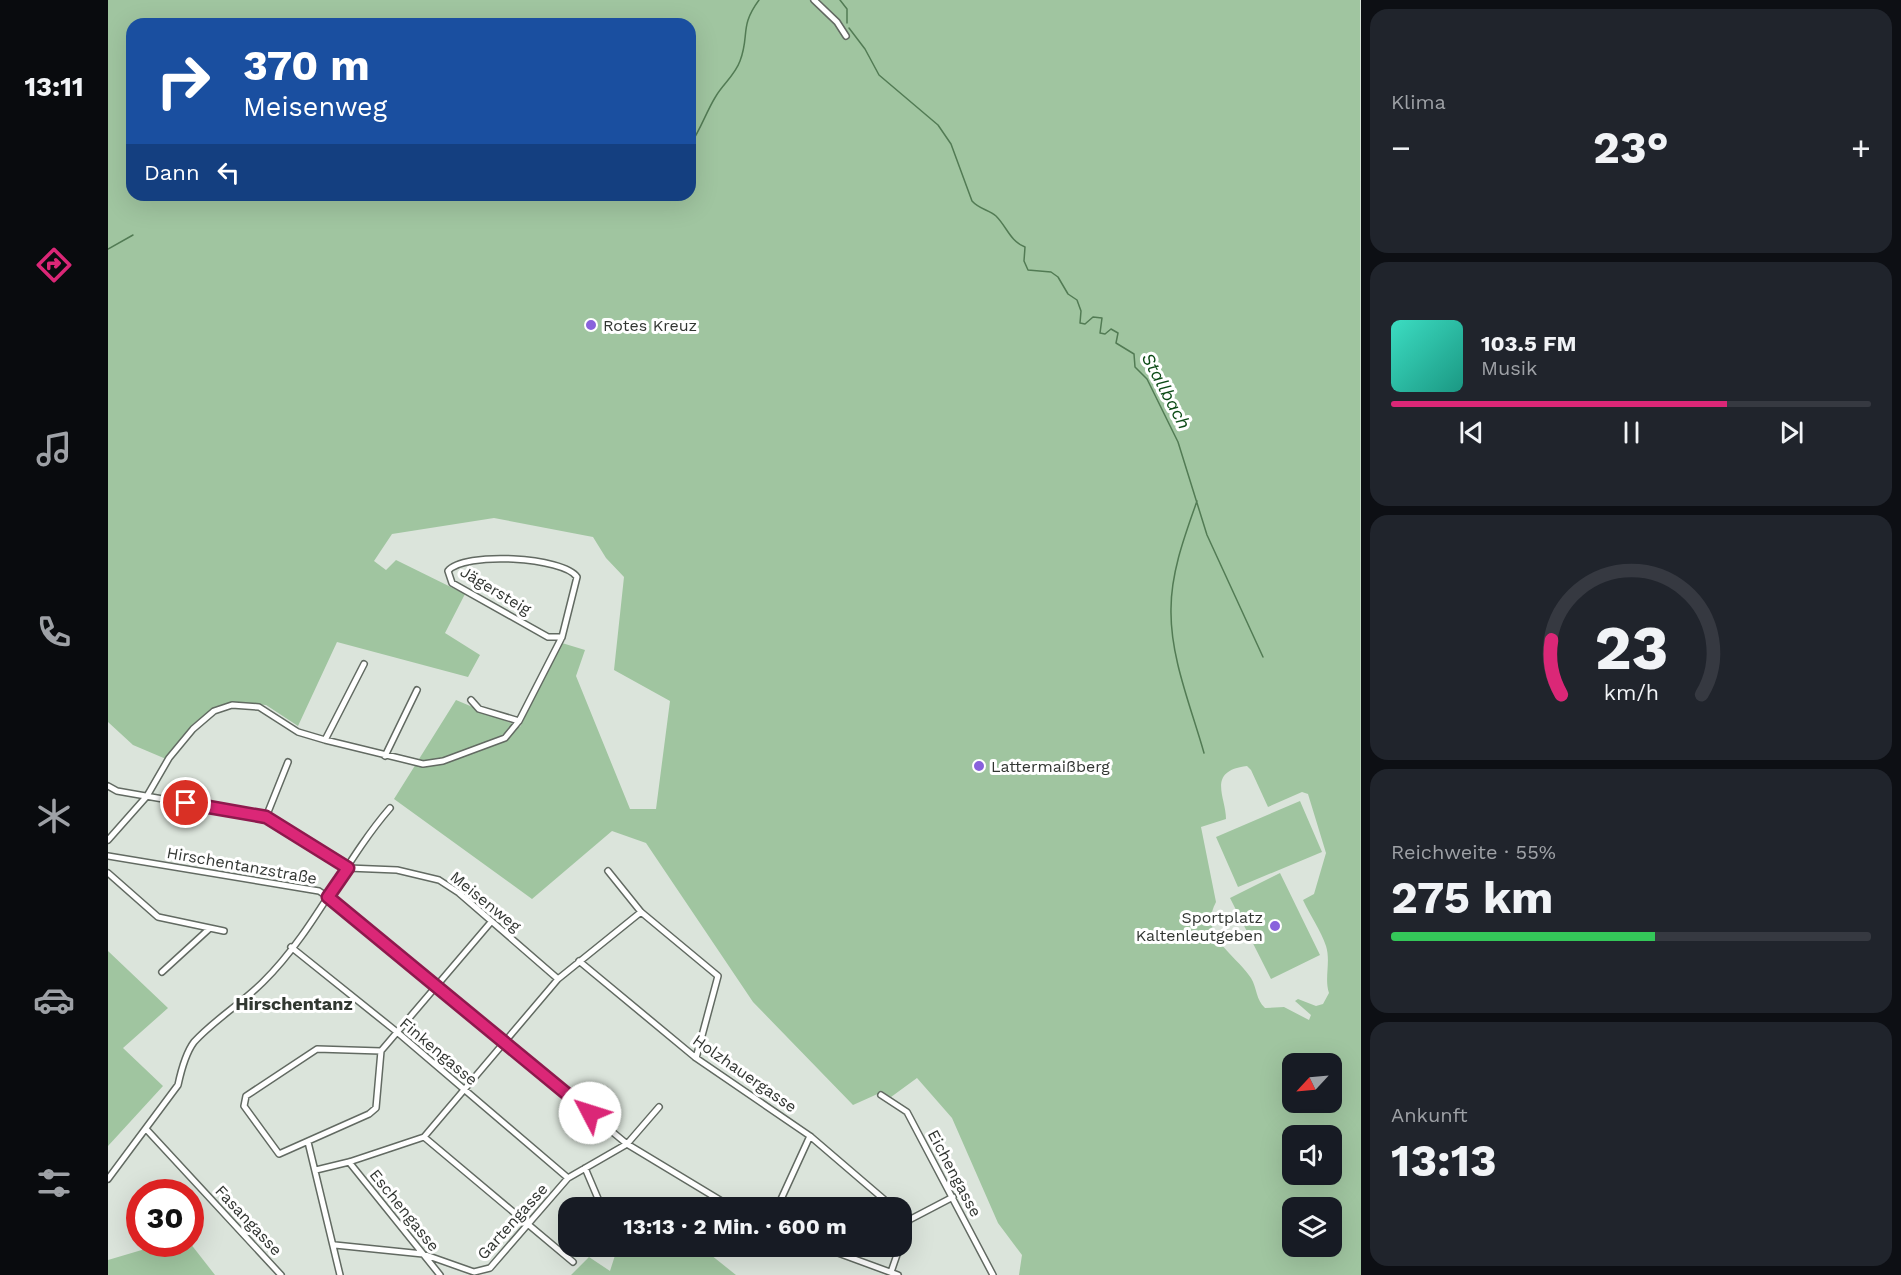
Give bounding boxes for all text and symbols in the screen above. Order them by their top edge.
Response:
text: 370 m [243,41,370,90]
icon: right [144,42,222,120]
text: 13:11 [24,71,84,103]
text: Klima [1391,90,1446,114]
text: Meisenweg [243,91,387,123]
text: 23° [1593,121,1669,174]
text: − [1391,128,1411,167]
text: + [1851,128,1871,167]
icon: left [212,156,245,189]
text: Dann [144,160,200,185]
icon: directions [33,244,75,286]
place label: Rotes Kreuz [603,316,697,335]
marker: Rotes Kreuz [584,318,598,332]
text: 103.5 FM [1481,331,1577,356]
water label: Stallbach [1138,349,1195,433]
text: Musik [1481,356,1537,380]
icon: previous [1455,416,1488,449]
icon: pause [1615,416,1648,449]
icon: next [1775,416,1808,449]
icon: music [33,428,75,470]
street label: Jägersteig [457,562,535,619]
icon: phone [33,611,75,653]
text: 23 [1594,611,1668,684]
text: km/h [1603,680,1659,705]
place label: Lattermaißberg [991,757,1110,776]
marker: Lattermaißberg [972,759,986,773]
pin [160,777,211,828]
icon: arrive [169,786,202,819]
icon: climate [33,795,75,837]
text: Reichweite · 55% [1391,840,1556,864]
street label: Hirschentanzstraße [165,843,319,888]
street label: Meisenweg [447,867,525,936]
text: 275 km [1391,871,1553,924]
place label: Sportplatz Kaltenleutgeben [1136,908,1263,945]
marker: Sportplatz Kaltenleutgeben [1268,919,1282,933]
icon: car [33,979,75,1021]
district label: Hirschentanz [235,993,353,1014]
street label: Finkengasse [396,1013,481,1089]
street label: Holzhauergasse [689,1030,800,1116]
north arrow [1282,1053,1342,1113]
map controls [1282,1053,1342,1257]
position arrow [558,1081,622,1145]
text: Ankunft [1391,1103,1468,1127]
button: sound [1282,1125,1342,1185]
street label: Eichengasse [924,1126,986,1220]
text: 13:13 [1391,1134,1497,1187]
icon: filters [33,1162,75,1204]
street label: Eschengasse [366,1165,444,1255]
speed limit sign: 30 [126,1179,204,1257]
street label: Gartengasse [473,1179,552,1263]
street label: Fasangasse [211,1181,286,1259]
button: layers [1282,1197,1342,1257]
text: 13:13 · 2 Min. · 600 m [623,1214,847,1239]

